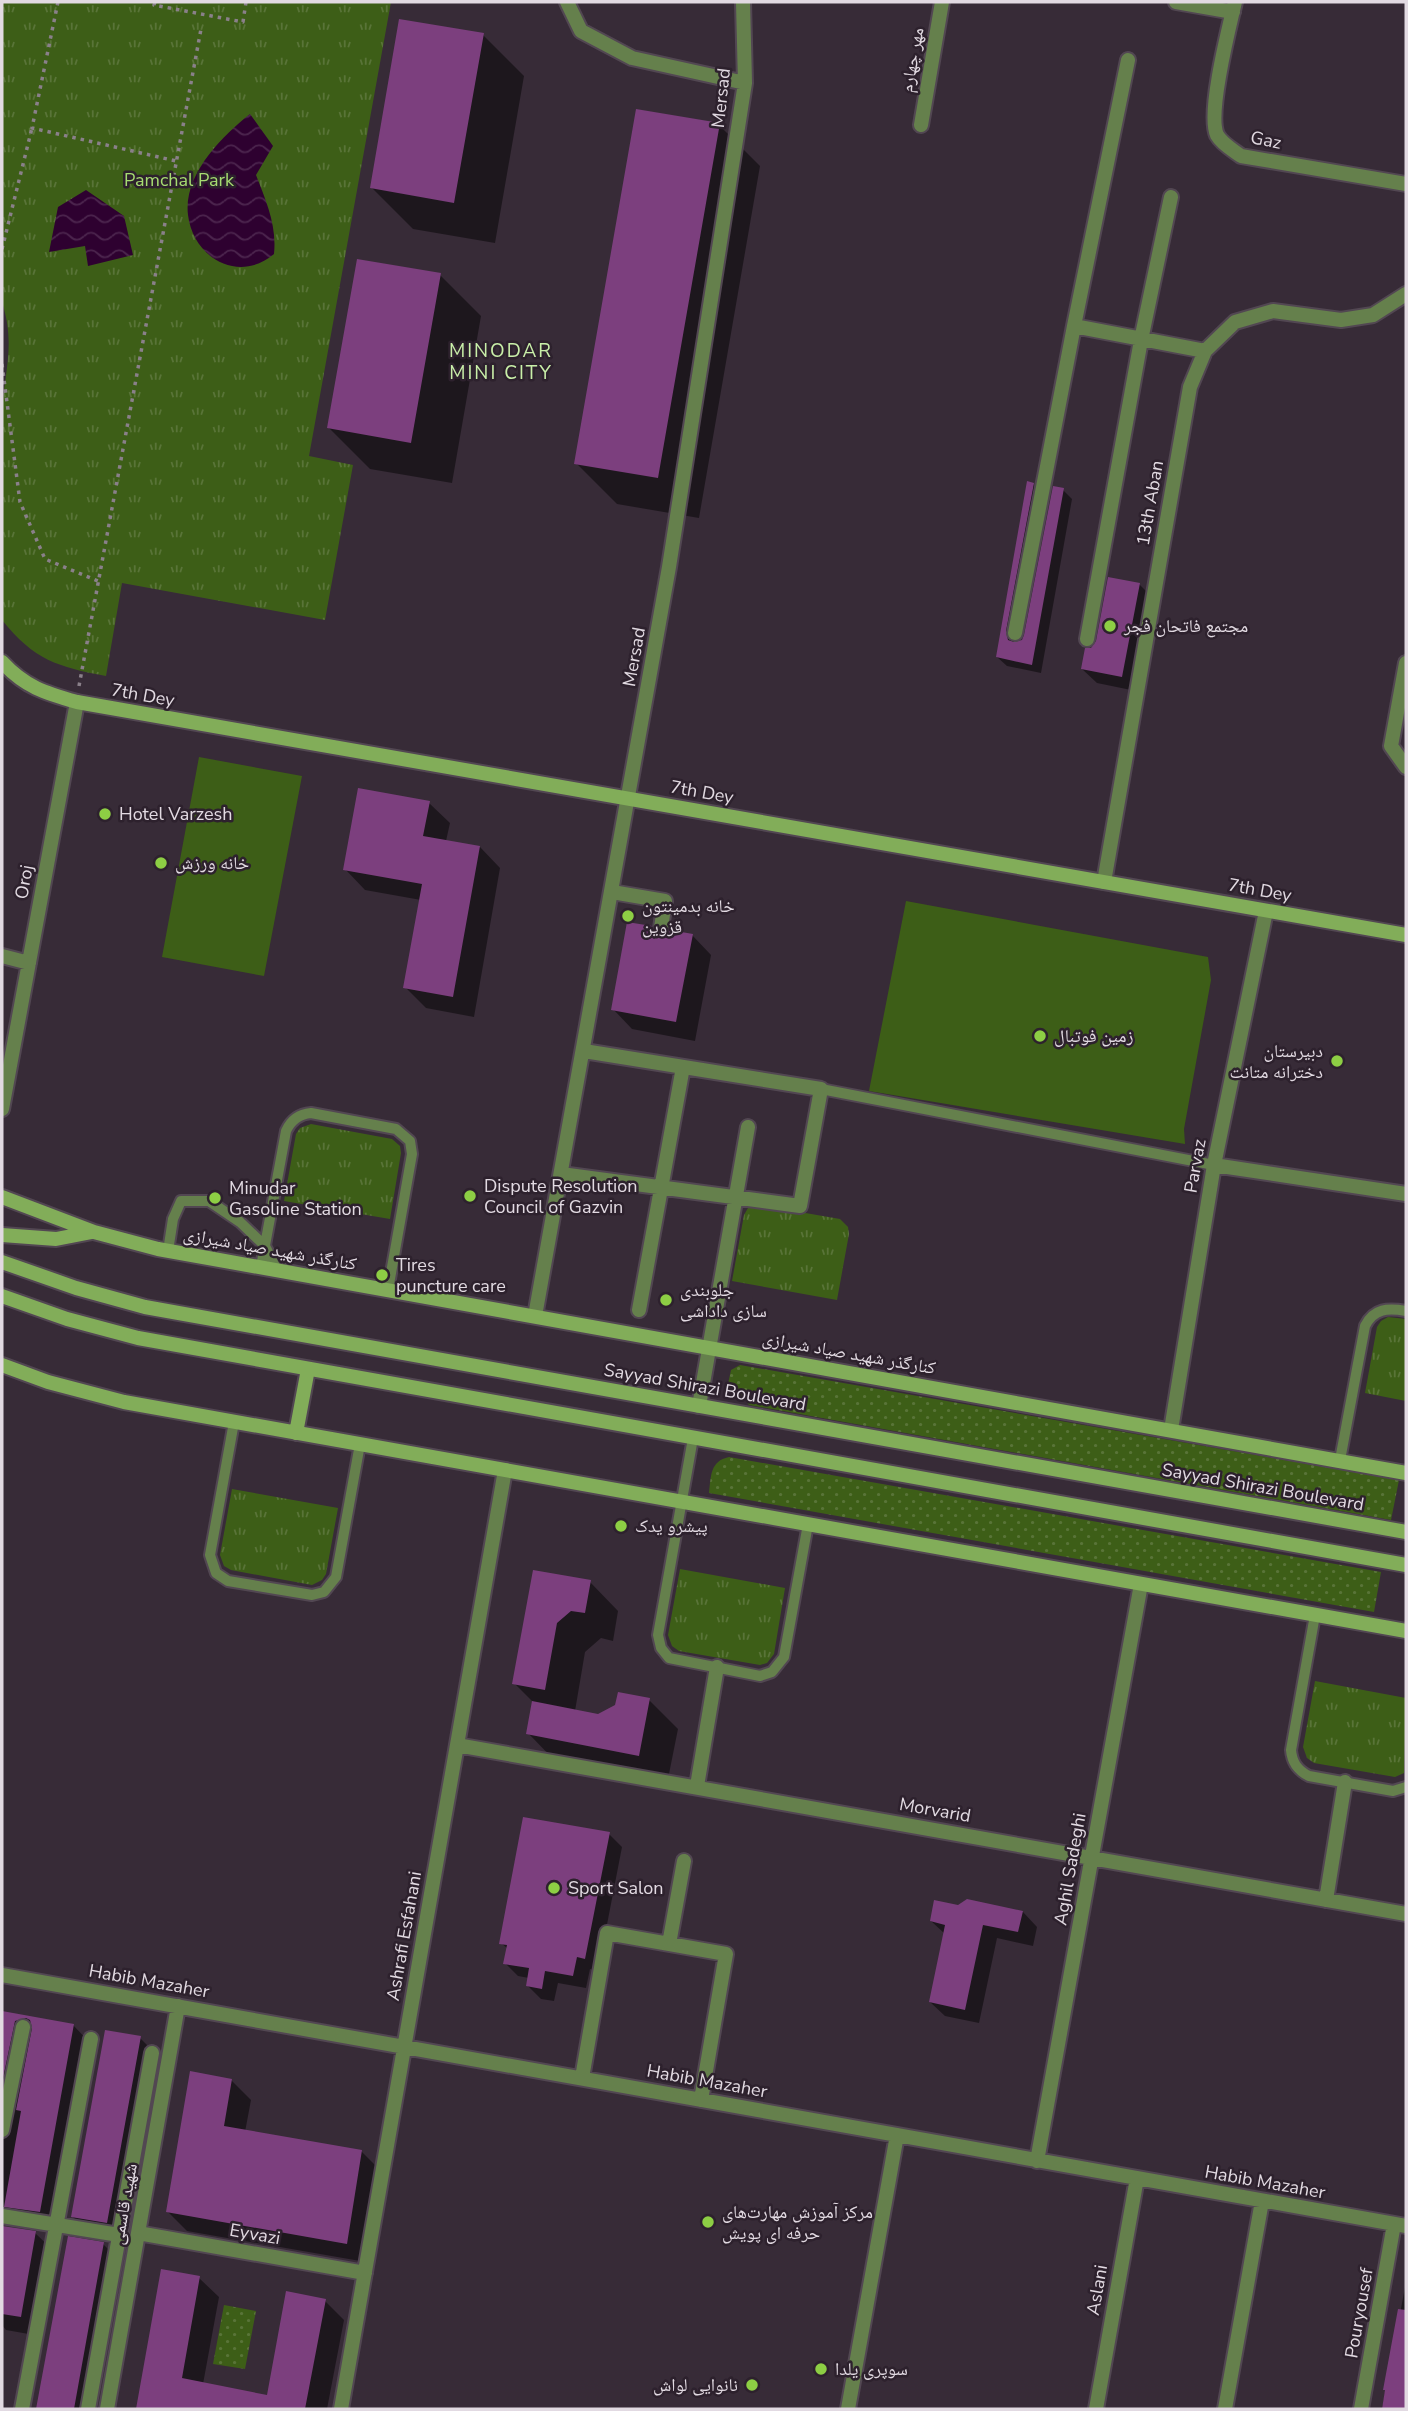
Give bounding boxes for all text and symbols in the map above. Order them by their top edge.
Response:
street label: مهر چهارم [894,26,930,94]
street label: Mersad [706,67,736,129]
street label: Gaz [1248,125,1284,155]
park label: Pamchal Park [124,168,235,192]
district label: MINODAR MINI CITY [449,338,553,386]
street label: 13th Aban [1131,459,1169,547]
place label: مجتمع فاتحان فجر [1123,614,1248,638]
marker: مجتمع فاتحان فجر [1102,618,1118,634]
street label: Mersad [617,625,651,689]
street label: 7th Dey [109,678,177,713]
street label: 7th Dey [668,775,736,810]
place label: Hotel Varzesh [119,802,232,826]
marker: Hotel Varzesh [97,806,113,822]
place label: خانه ورزش [175,851,249,875]
marker: خانه ورزش [153,855,169,871]
street label: Oroj [9,863,39,901]
street label: 7th Dey [1226,873,1294,908]
place label: خانه بدمینتون قزوین [642,894,735,939]
marker: خانه بدمینتون قزوین [620,908,636,924]
place label: زمین فوتبال [1054,1024,1134,1048]
marker: زمین فوتبال [1032,1028,1048,1044]
place label: دبیرستان دخترانه متانت [1229,1039,1323,1084]
marker: دبیرستان دخترانه متانت [1329,1053,1345,1069]
street label: Parvaz [1178,1137,1212,1195]
place label: Dispute Resolution Council of Gazvin [484,1174,637,1219]
place label: Minudar Gasoline Station [229,1176,362,1221]
marker: Dispute Resolution Council of Gazvin [462,1188,478,1204]
marker: Minudar Gasoline Station [207,1190,223,1206]
street label: کنارگذر شهید صیاد شیرازی [182,1222,359,1276]
place label: Tires puncture care [396,1253,506,1298]
marker: Tires puncture care [374,1267,390,1283]
place label: جلوبندی سازی داداشی [680,1278,767,1323]
marker: جلوبندی سازی داداشی [658,1292,674,1308]
street label: کنارگذر شهید صیاد شیرازی [761,1326,938,1380]
street label: Sayyad Shirazi Boulevard [602,1357,808,1417]
street label: Sayyad Shirazi Boulevard [1160,1457,1366,1517]
place label: پیشرو یدک [635,1514,708,1538]
marker: پیشرو یدک [613,1518,629,1534]
street label: Morvarid [897,1792,973,1828]
street label: Aghil Sadeghi [1048,1811,1092,1927]
street label: Ashrafi Esfahani [381,1869,427,2003]
place label: Sport Salon [568,1876,664,1900]
marker: Sport Salon [546,1880,562,1896]
street label: Habib Mazaher [87,1959,212,2004]
street label: Habib Mazaher [645,2059,770,2104]
street label: Habib Mazaher [1203,2160,1328,2205]
street label: شهید قاسمی [105,2161,143,2247]
place label: مرکز آموزش مهارت‌های حرفه ای پویش [722,2200,873,2245]
marker: مرکز آموزش مهارت‌های حرفه ای پویش [700,2214,716,2230]
street label: Eyvazi [228,2218,282,2250]
street label: Aslani [1081,2263,1113,2317]
street label: Pouryousef [1339,2265,1379,2360]
place label: سوپری یلدا [835,2357,908,2381]
marker: سوپری یلدا [813,2361,829,2377]
place label: نانوایی لواش [653,2373,738,2397]
marker: نانوایی لواش [744,2377,760,2393]

